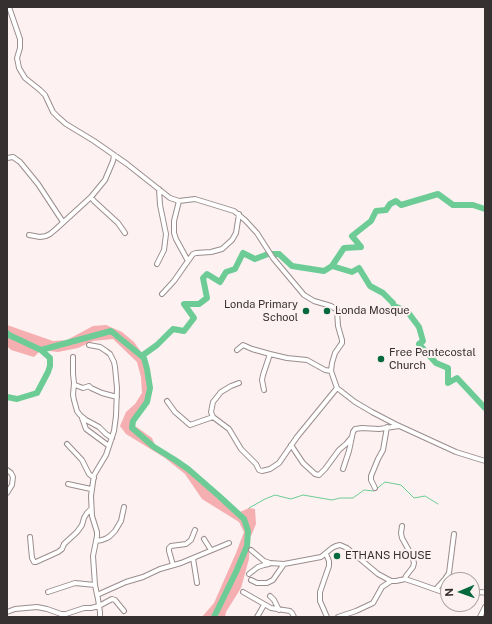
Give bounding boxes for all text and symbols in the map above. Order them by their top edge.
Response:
place label: Londa Primary School [224,298,298,324]
place label: Londa Mosque [335,304,410,318]
marker: Londa Primary School [301,306,311,316]
marker: Londa Mosque [322,306,332,316]
place label: Free Pentecostal Church [389,346,476,372]
marker: Free Pentecostal Church [376,354,386,364]
place label: ETHANS HOUSE [345,549,431,563]
marker: ETHANS HOUSE [332,551,342,561]
north arrow [440,572,480,612]
text: N [443,588,455,597]

